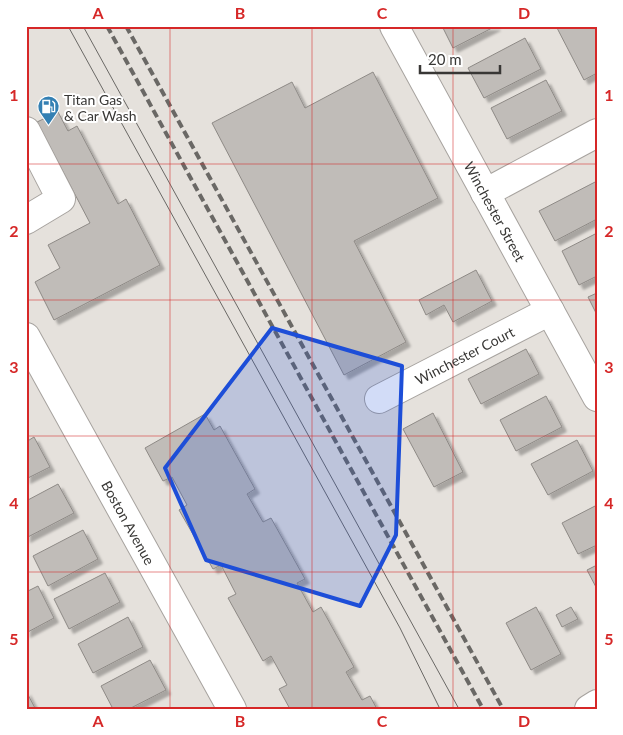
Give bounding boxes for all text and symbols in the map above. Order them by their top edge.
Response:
text: A [91,3,104,22]
text: B [235,3,245,22]
text: C [377,3,388,22]
text: D [518,3,530,22]
scale bar [420,42,500,74]
text: 20 m [428,50,462,68]
text: 1 [9,85,19,104]
text: 1 [604,85,614,104]
place label: Titan Gas & Car Wash [64,91,137,124]
fuel station icon: Titan Gas & Car Wash [36,95,60,126]
street label: Winchester Street [461,158,529,264]
text: 2 [9,221,19,240]
text: 2 [604,221,614,240]
street label: Winchester Court [412,322,517,388]
text: 3 [9,357,19,376]
text: 3 [604,357,614,376]
street label: Boston Avenue [99,478,159,567]
text: 4 [9,493,19,512]
text: 4 [604,493,614,512]
text: 5 [9,629,19,648]
text: 5 [604,629,614,648]
text: A [91,711,104,730]
text: B [235,711,245,730]
text: C [377,711,388,730]
text: D [518,711,530,730]

